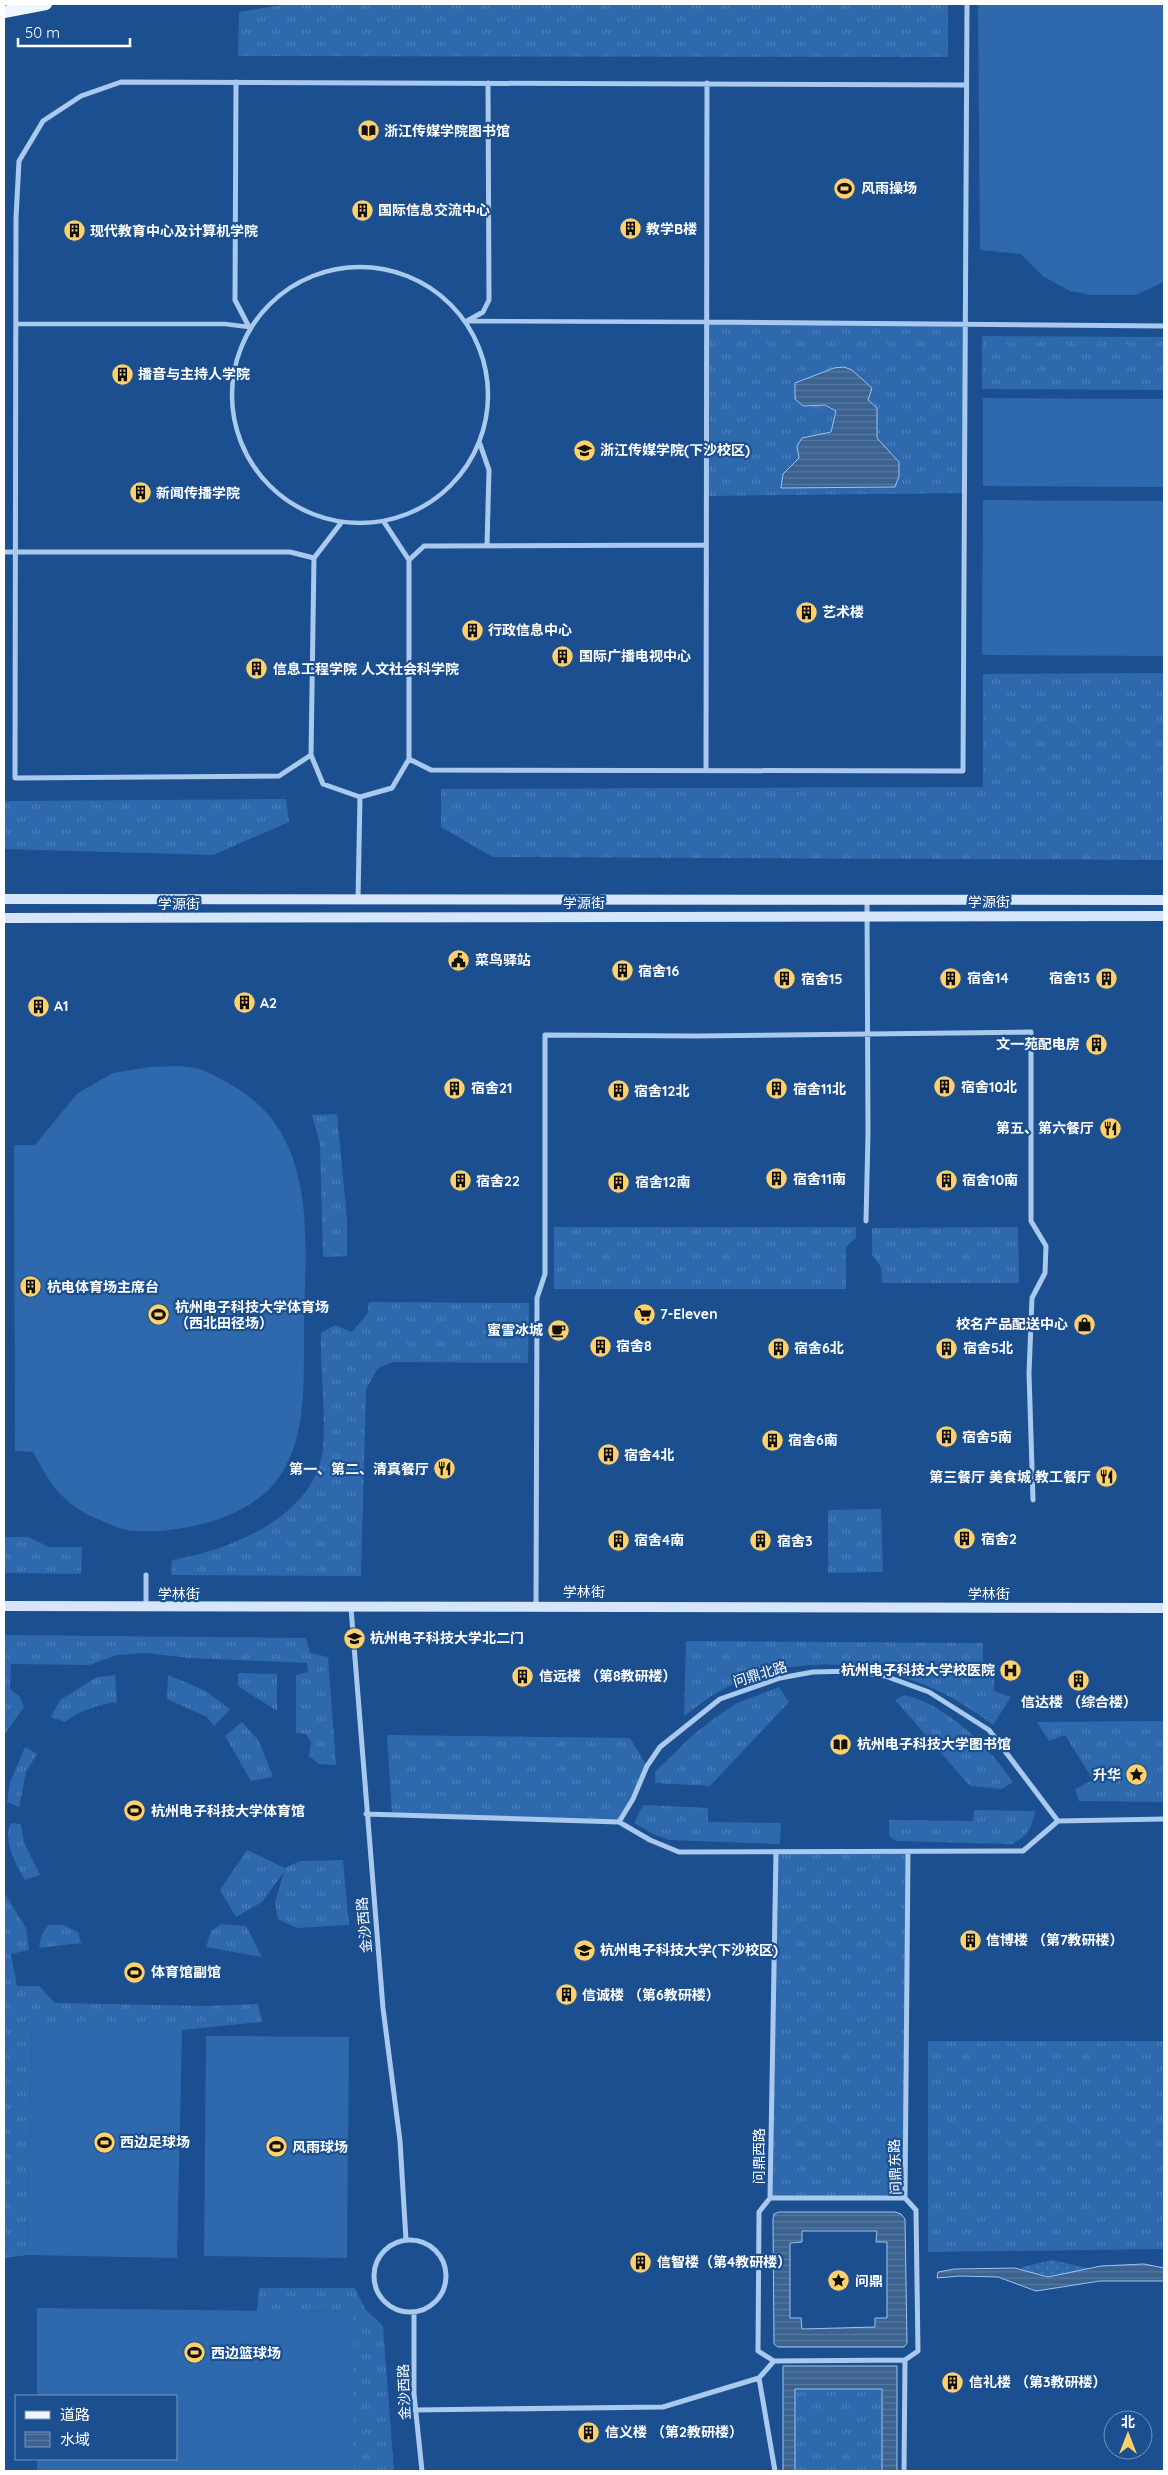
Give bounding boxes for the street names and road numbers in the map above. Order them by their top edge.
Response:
street label: 学源街 [968,893,1010,911]
street label: 学源街 [563,894,605,912]
street label: 学源街 [158,895,200,913]
street label: 学林街 [563,1583,605,1601]
street label: 学林街 [158,1585,200,1603]
street label: 学林街 [968,1585,1010,1603]
street label: 问鼎北路 [731,1657,789,1691]
street label: 金沙西路 [353,1896,375,1954]
street label: 问鼎西路 [750,2128,768,2184]
street label: 问鼎东路 [885,2139,905,2195]
street label: 金沙西路 [394,2364,414,2420]

